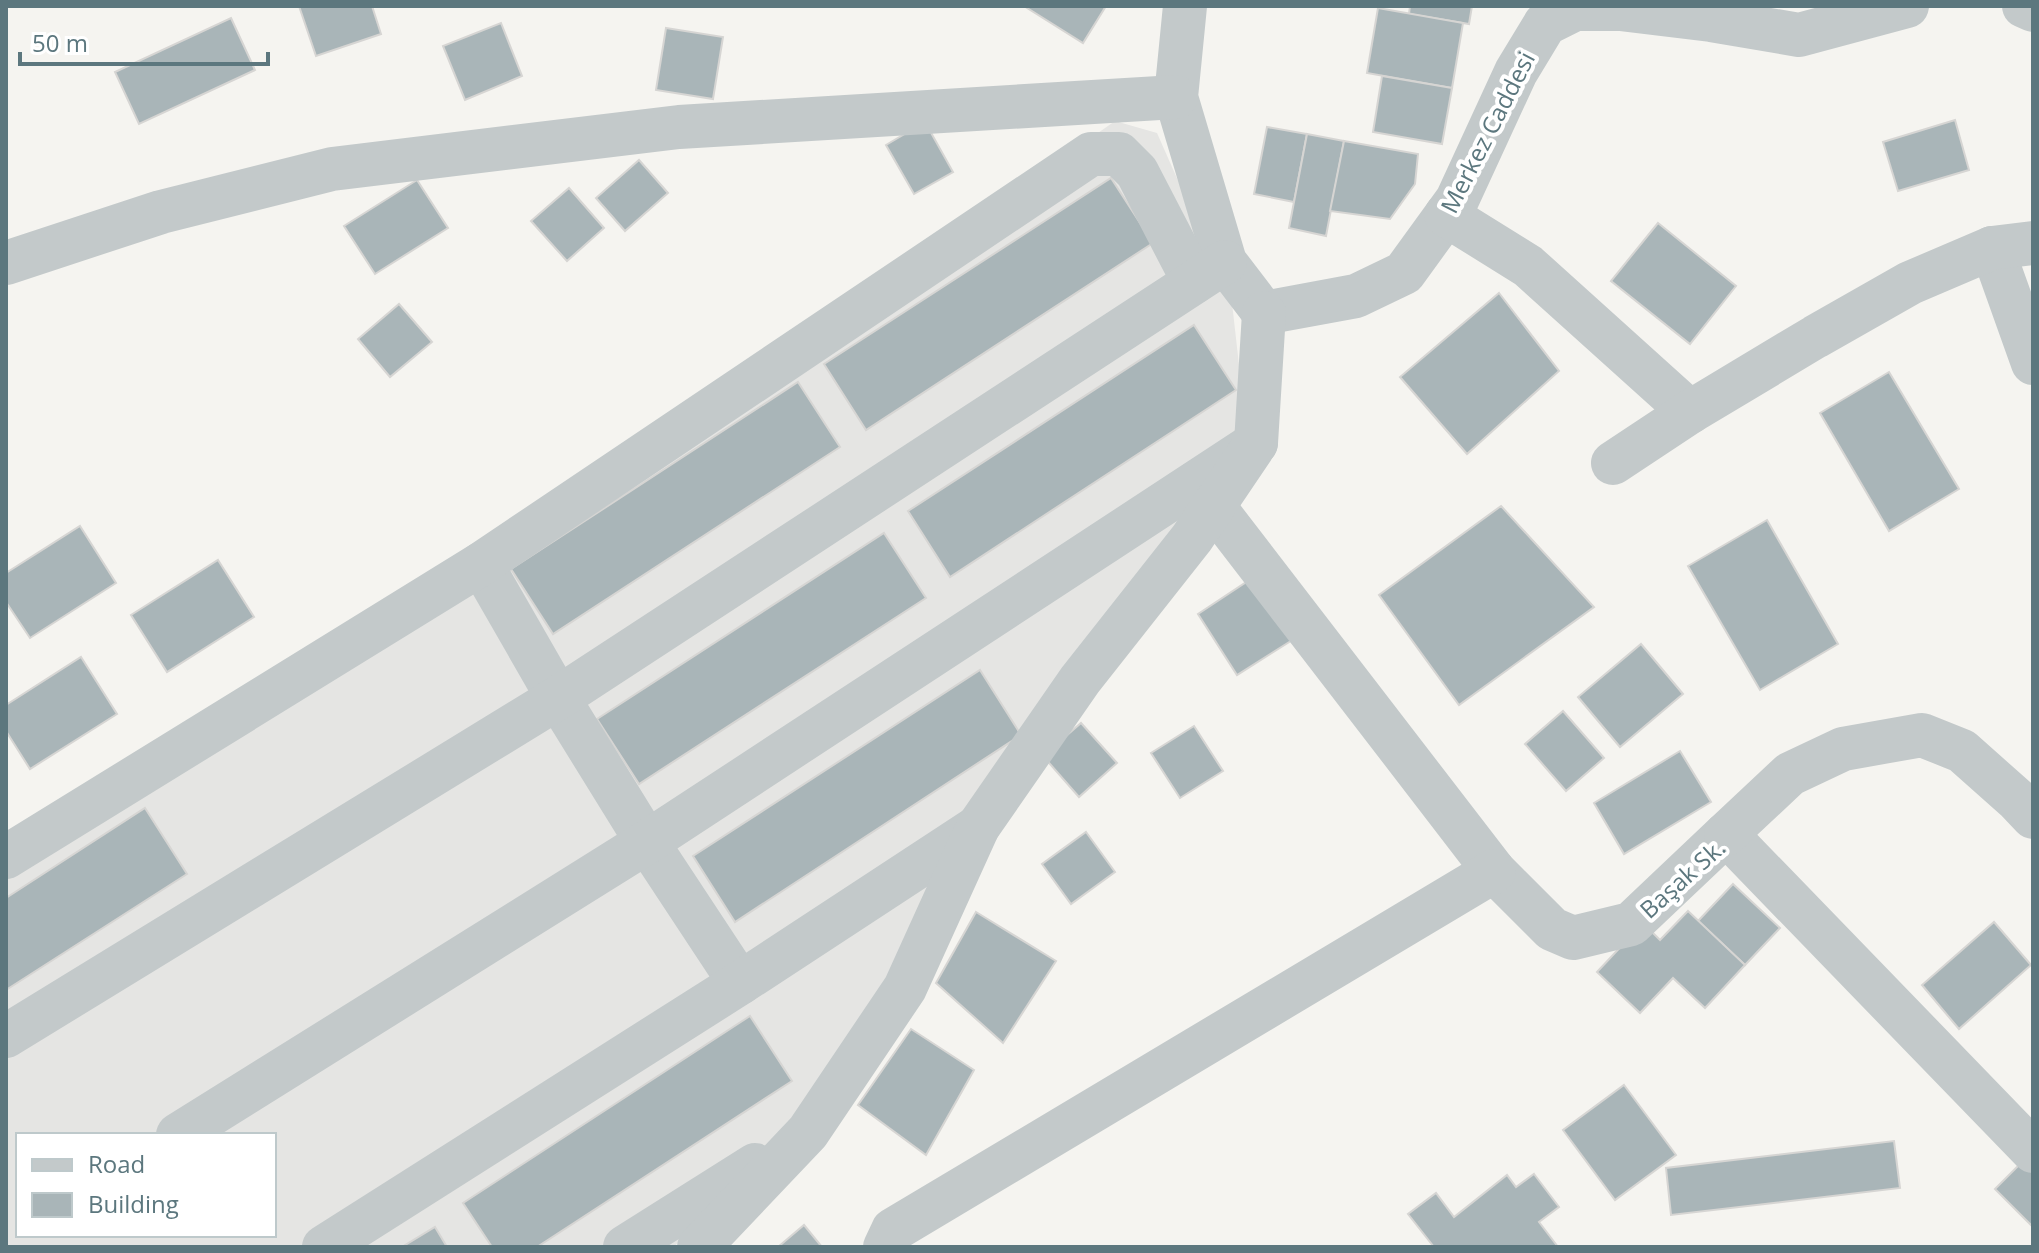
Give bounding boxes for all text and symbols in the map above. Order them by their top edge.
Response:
scale bar [20,16,268,66]
text: 50 m [32,26,88,59]
street label: Merkez Caddesi [1432,46,1542,218]
street label: Başak Sk. [1632,831,1732,925]
legend [16,1133,276,1237]
text: Road [88,1147,145,1180]
text: Building [88,1187,179,1220]

